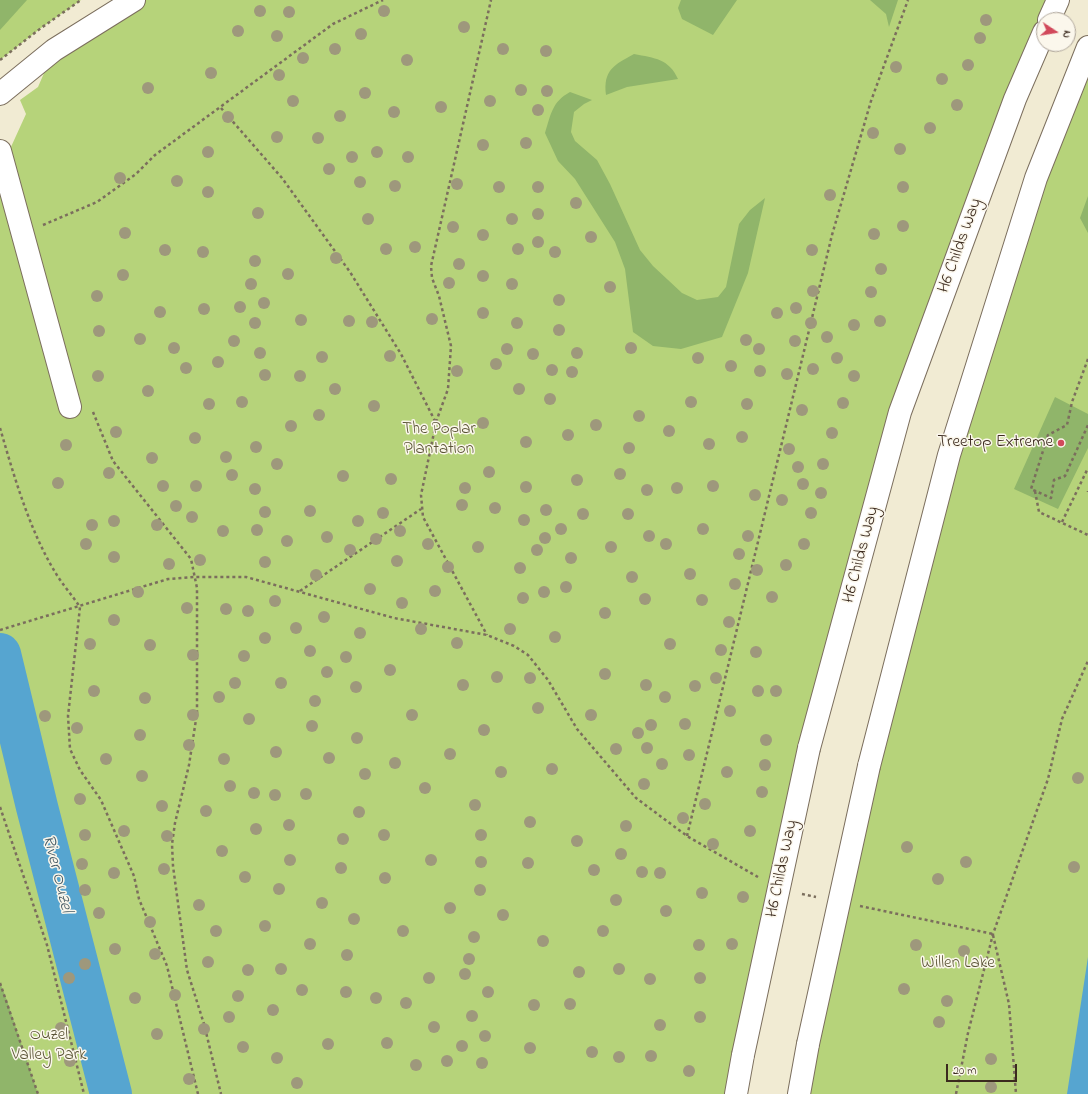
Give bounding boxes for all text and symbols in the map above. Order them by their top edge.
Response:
north arrow [1036,12,1076,52]
text: N [1058,29,1075,40]
street label: H6 Childs Way [934,196,988,296]
park label: The Poplar Plantation [402,420,476,460]
place label: Treetop Extreme [937,433,1053,453]
marker: Treetop Extreme [1056,438,1066,448]
street label: H6 Childs Way [839,504,885,606]
street label: H6 Childs Way [763,818,803,920]
water label: River Ouzel [36,833,76,915]
park label: Willen Lake [921,954,995,974]
park label: Ouzel Valley Park [12,1026,86,1066]
scale bar [948,1056,1019,1082]
text: 20 m [953,1062,976,1080]

